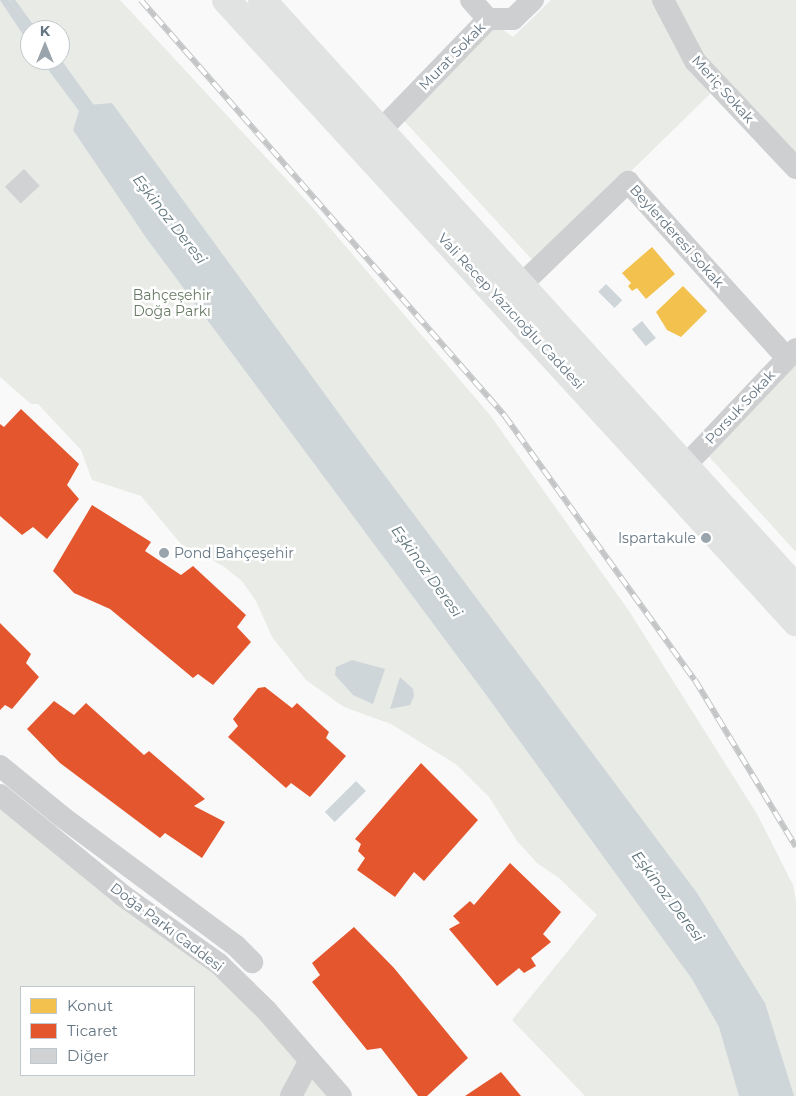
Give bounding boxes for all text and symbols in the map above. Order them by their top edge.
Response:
street label: Murat Sokak [416,19,488,93]
north arrow [20,20,70,70]
text: K [40,22,50,40]
street label: Meriç Sokak [688,52,758,126]
water label: Eşkinoz Deresi [129,171,211,267]
street label: Beylerderesi Sokak [626,181,728,291]
street label: Vali Recep Yazıcıoğlu Caddesi [434,230,588,392]
park label: Bahçeşehir Doğa Parkı [133,287,211,320]
street label: Porsuk Sokak [702,367,778,447]
water label: Eşkinoz Deresi [388,522,466,620]
place label: Ispartakule [618,530,696,546]
marker: Ispartakule [700,532,712,544]
place label: Pond Bahçeşehir [174,545,294,561]
marker: Pond Bahçeşehir [158,547,170,559]
water label: Eşkinoz Deresi [628,847,708,945]
street label: Doğa Parkı Caddesi [107,879,227,975]
legend [20,986,195,1076]
text: Konut [67,996,113,1015]
text: Ticaret [67,1021,118,1040]
text: Diğer [67,1046,109,1065]

